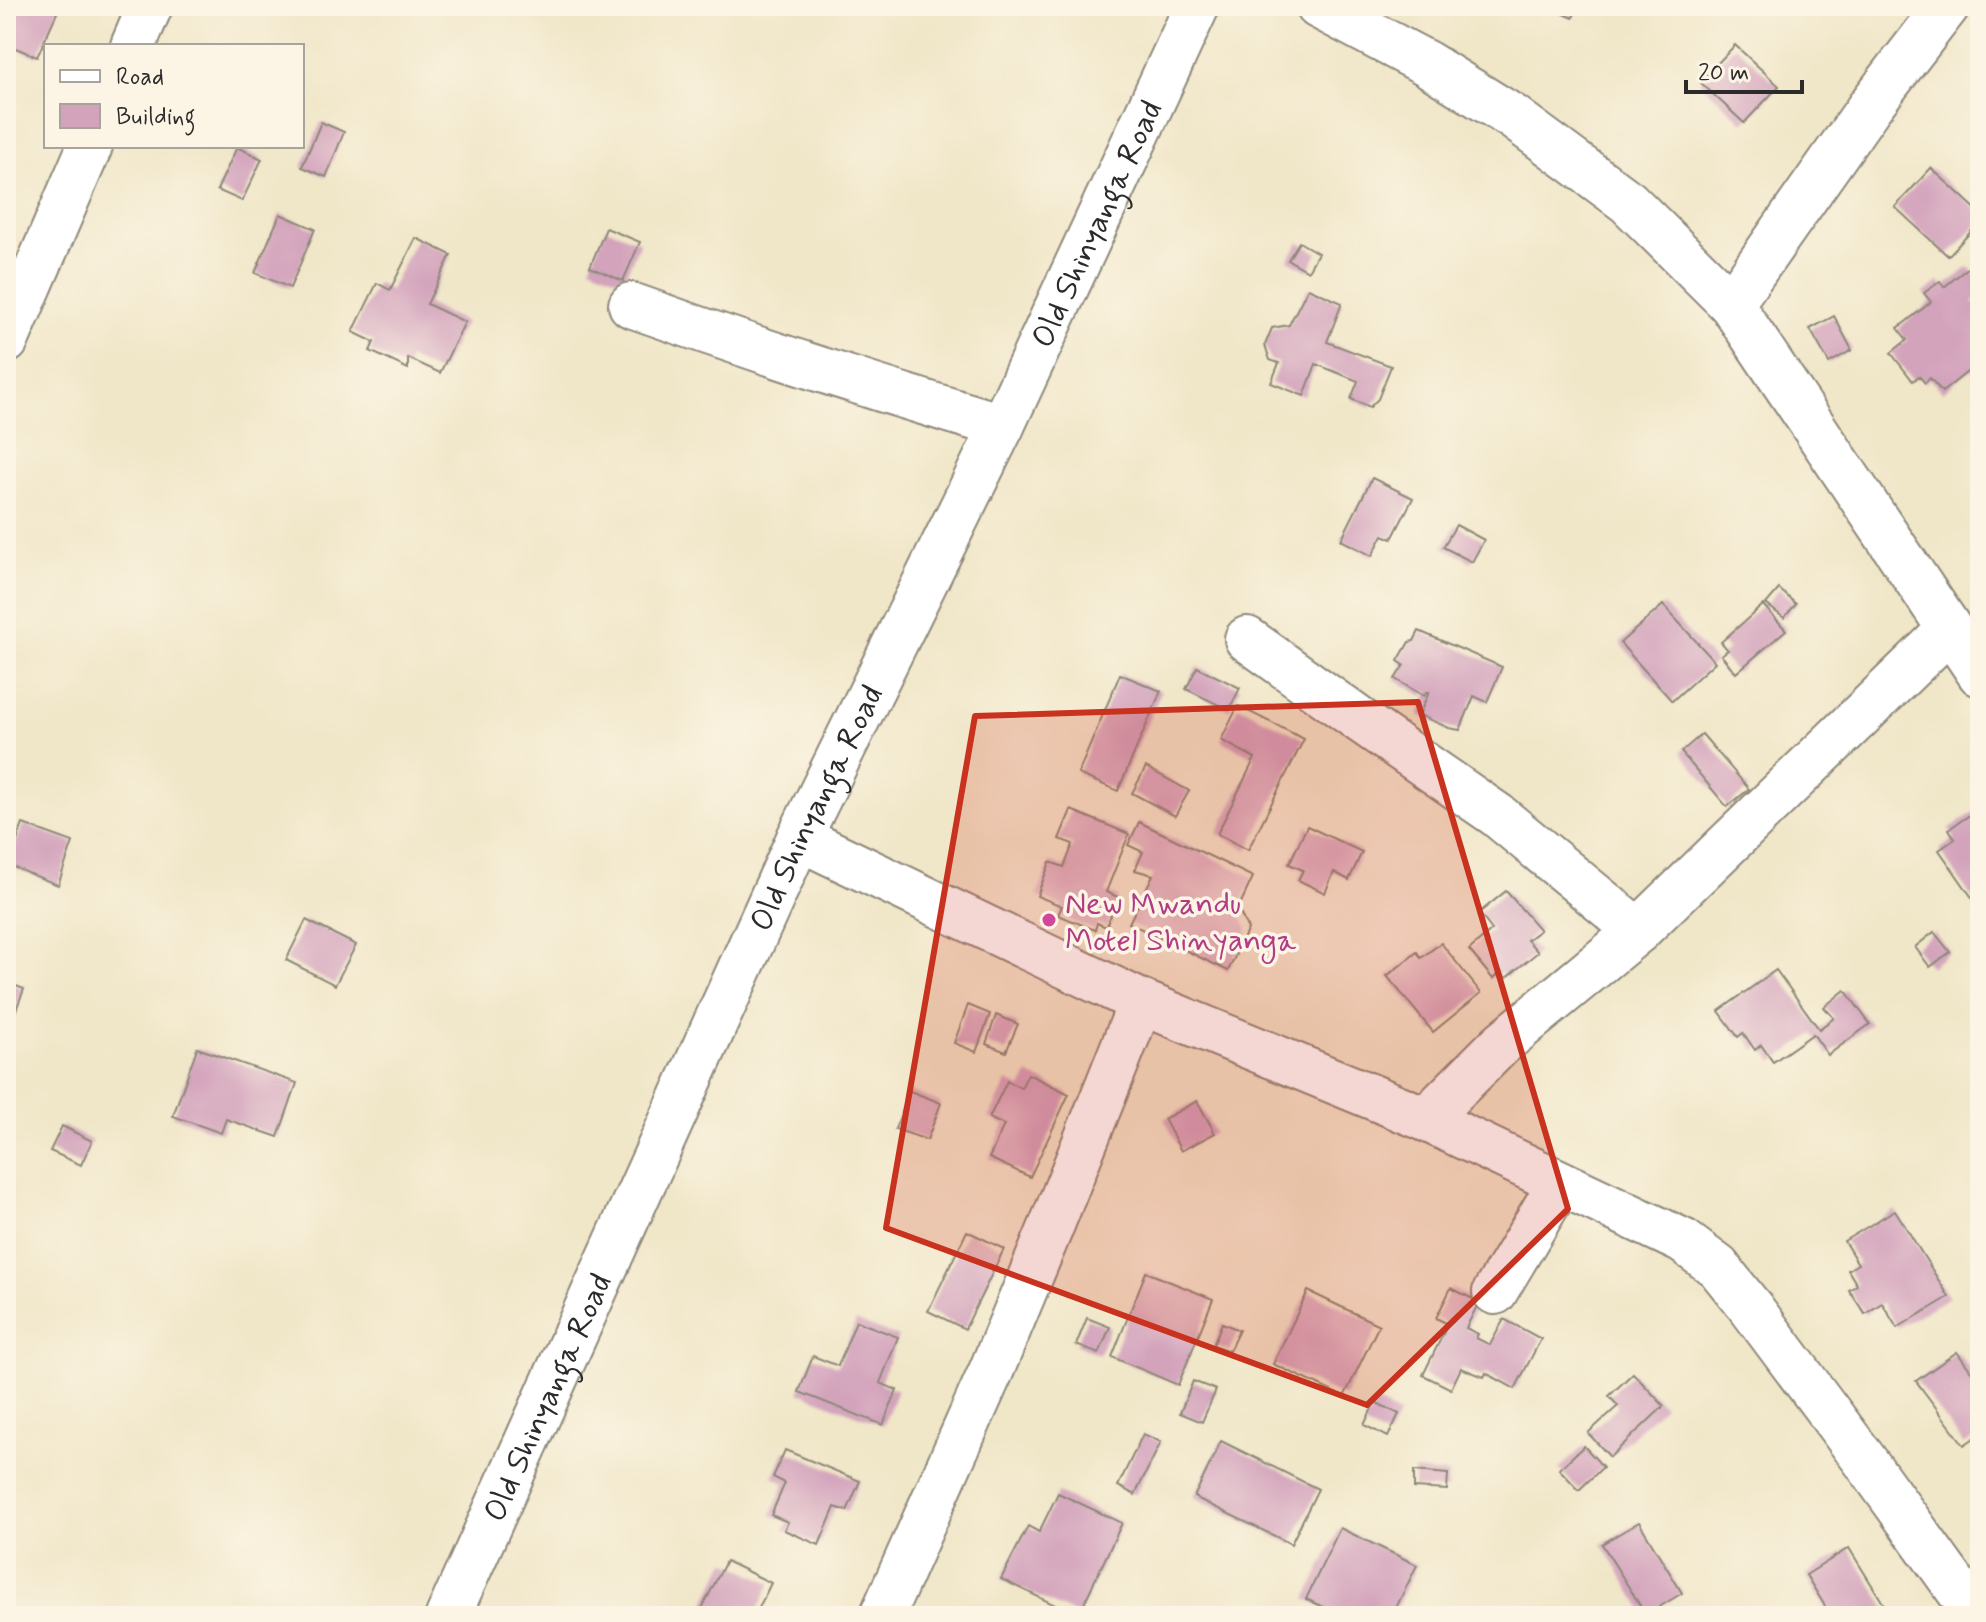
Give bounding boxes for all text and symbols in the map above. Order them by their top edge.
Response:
legend [44,44,304,148]
scale bar [1686,44,1802,94]
text: 20 m [1698,58,1749,89]
text: Road [116,62,164,93]
street label: Old Shinyanga Road [1022,94,1173,355]
text: Building [116,102,196,136]
street label: Old Shinyanga Road [741,679,894,938]
place label: New Mwandu Motel Shinyanga [1065,883,1297,964]
marker: New Mwandu Motel Shinyanga [1040,911,1058,929]
street label: Old Shinyanga Road [474,1267,623,1529]

